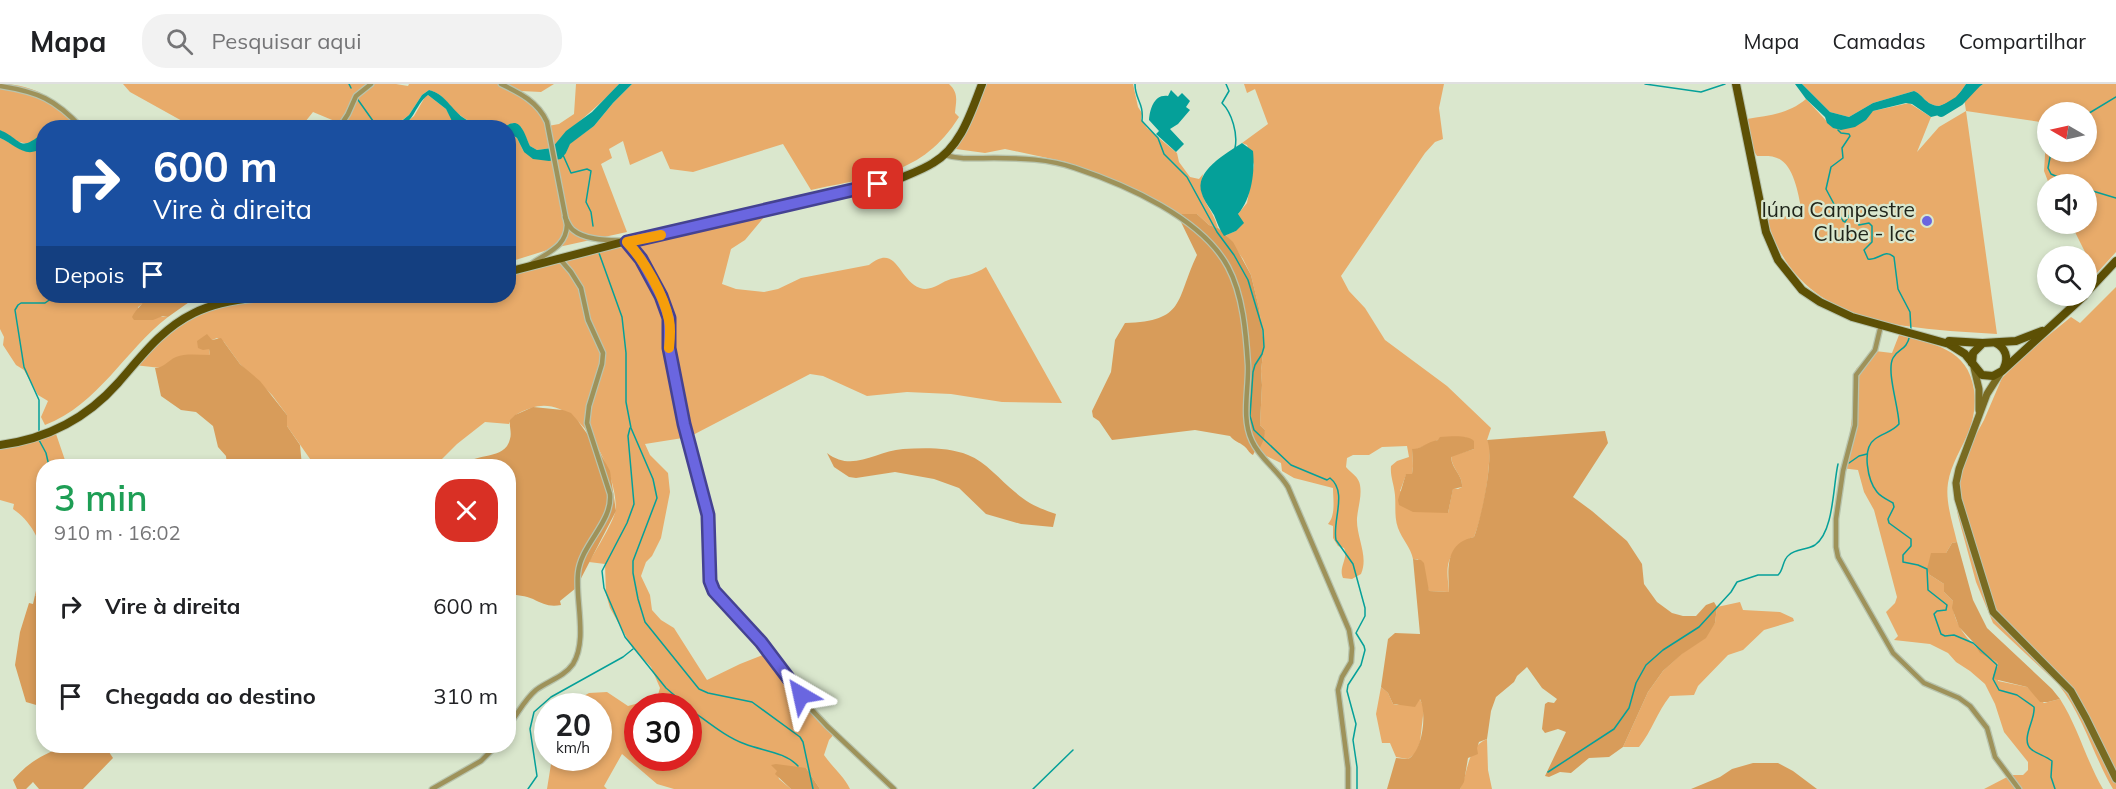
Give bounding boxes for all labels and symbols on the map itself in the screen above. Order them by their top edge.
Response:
north arrow [2037,102,2097,162]
pin [852,158,903,209]
place label: Iúna Campestre Clube - Icc [1761,196,1915,246]
marker: Iúna Campestre Clube - Icc [1920,214,1934,228]
position arrow [769,663,833,727]
speed limit sign: 30 [624,693,702,771]

